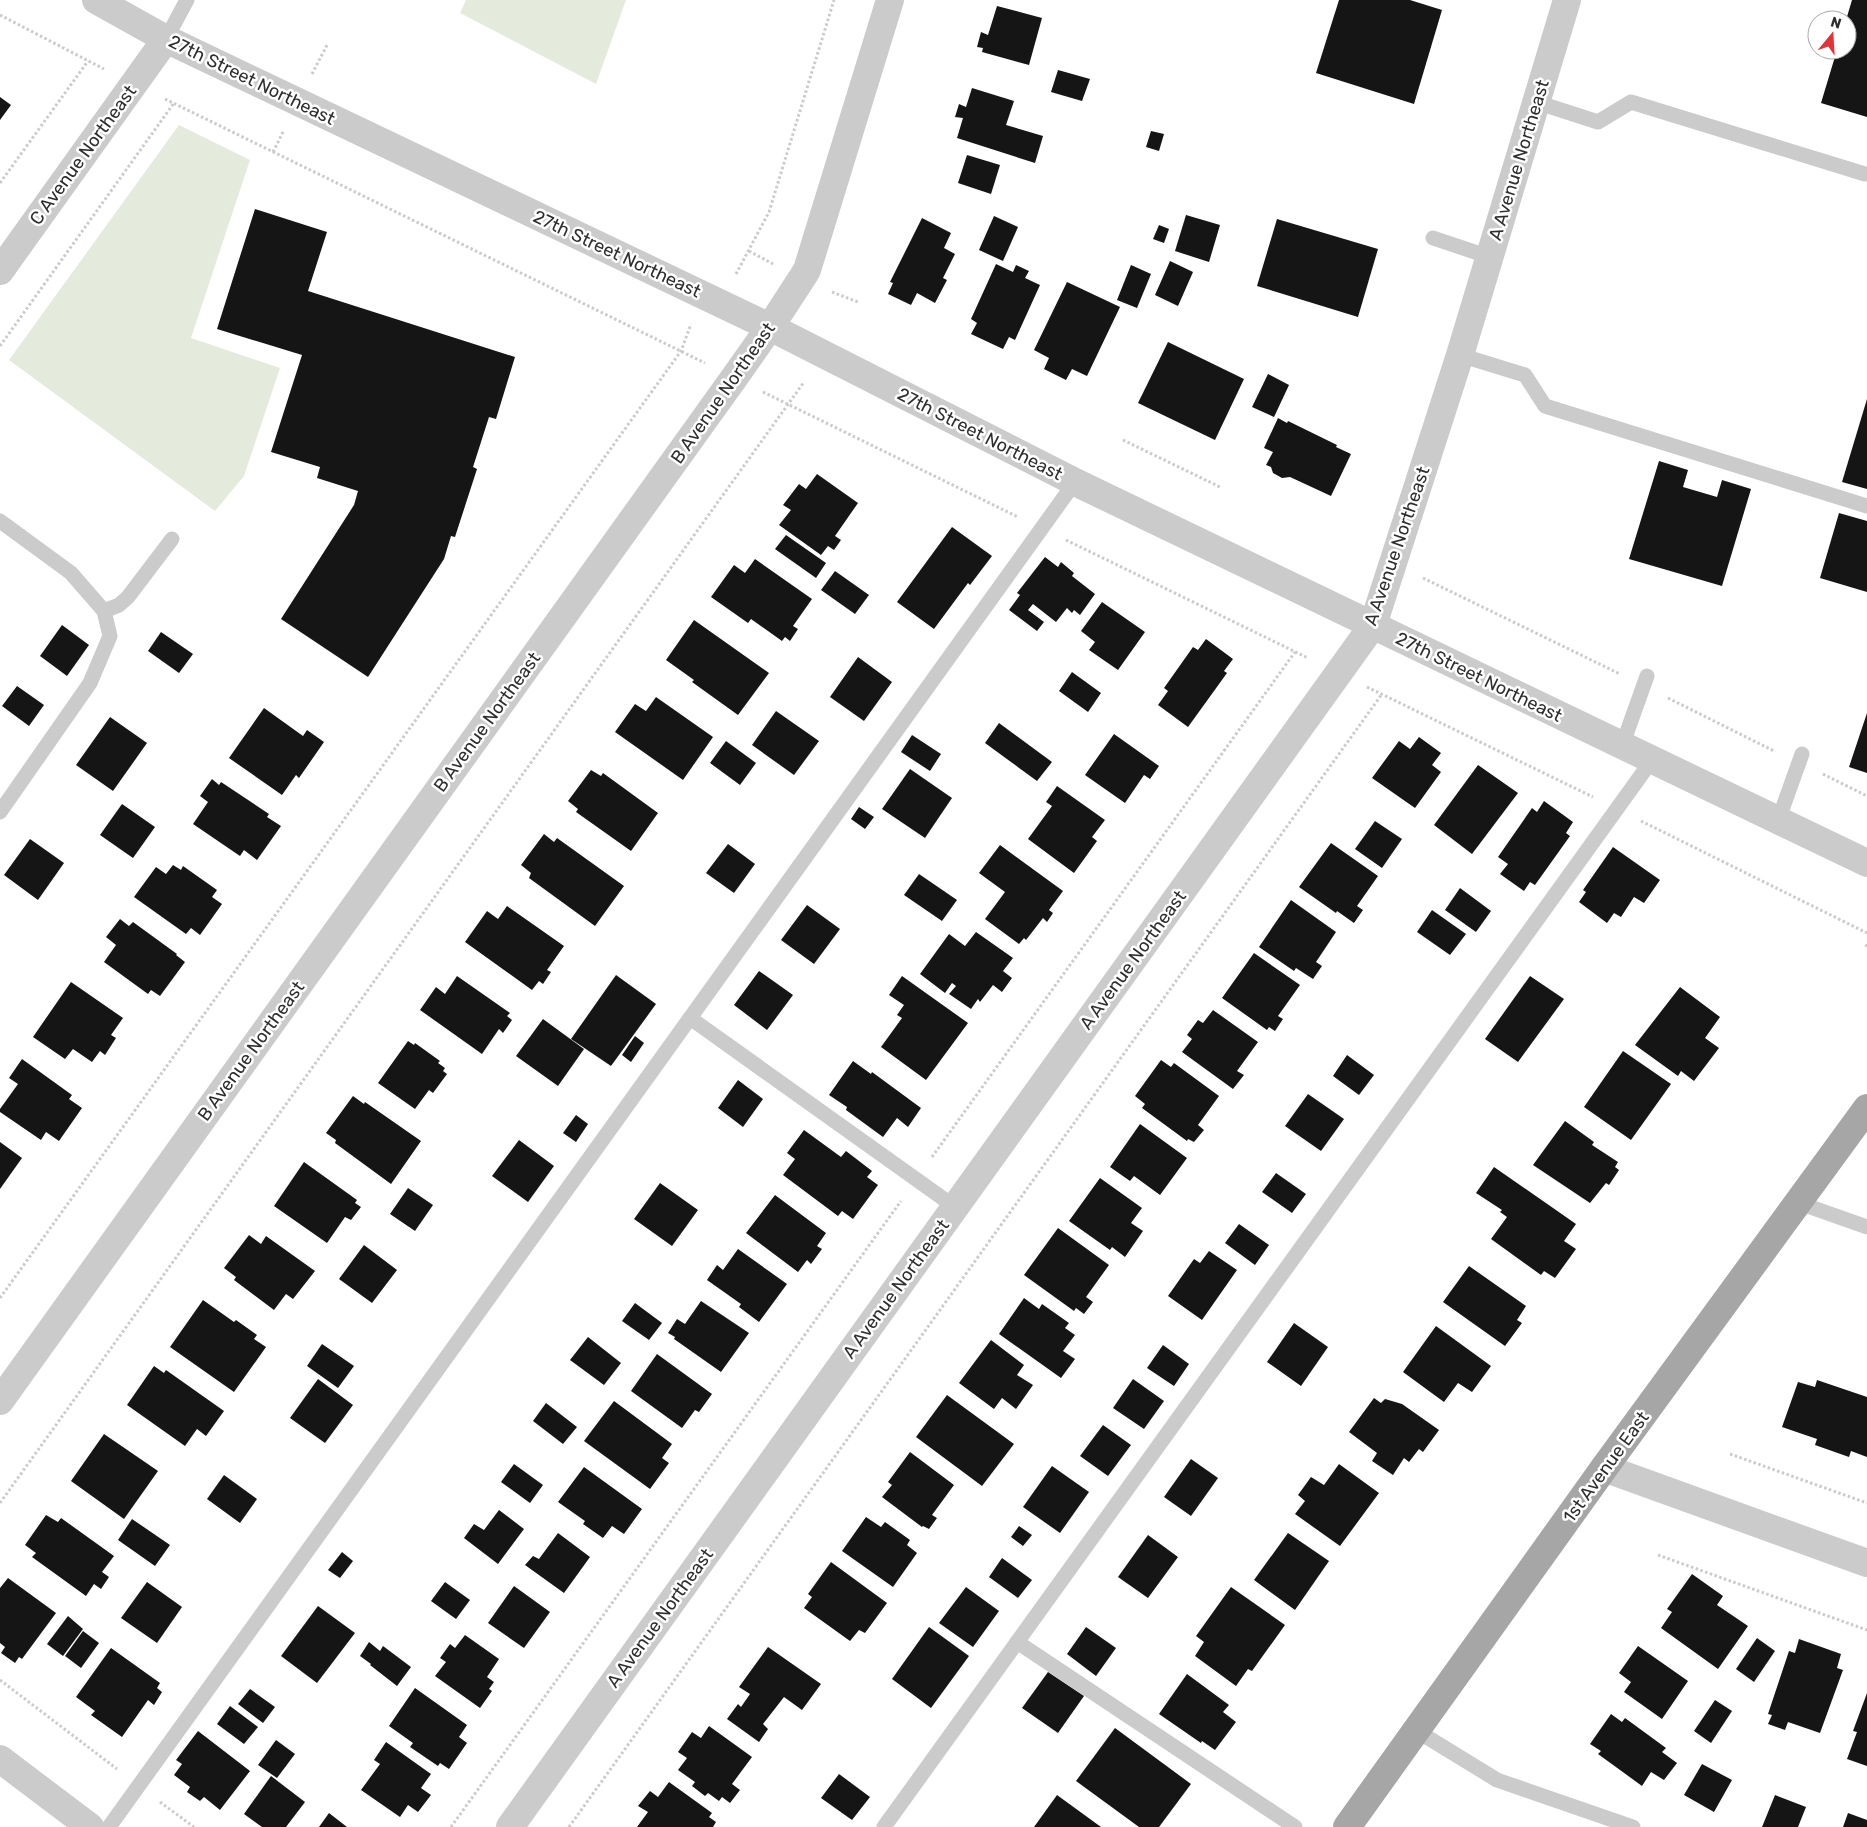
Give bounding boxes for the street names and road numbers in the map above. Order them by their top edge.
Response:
street label: 27th Street Northeast [165,30,339,130]
street label: A Avenue Northeast [1484,77,1554,243]
street label: C Avenue Northeast [25,81,141,229]
street label: 27th Street Northeast [530,205,704,303]
street label: B Avenue Northeast [666,318,780,468]
street label: 27th Street Northeast [894,383,1066,485]
street label: A Avenue Northeast [1359,464,1435,628]
street label: 27th Street Northeast [1392,627,1566,727]
street label: B Avenue Northeast [429,648,545,796]
street label: A Avenue Northeast [1075,886,1191,1034]
street label: B Avenue Northeast [193,977,309,1125]
street label: A Avenue Northeast [838,1215,954,1363]
street label: 1st Avenue East [1558,1407,1654,1527]
street label: A Avenue Northeast [602,1544,718,1692]

